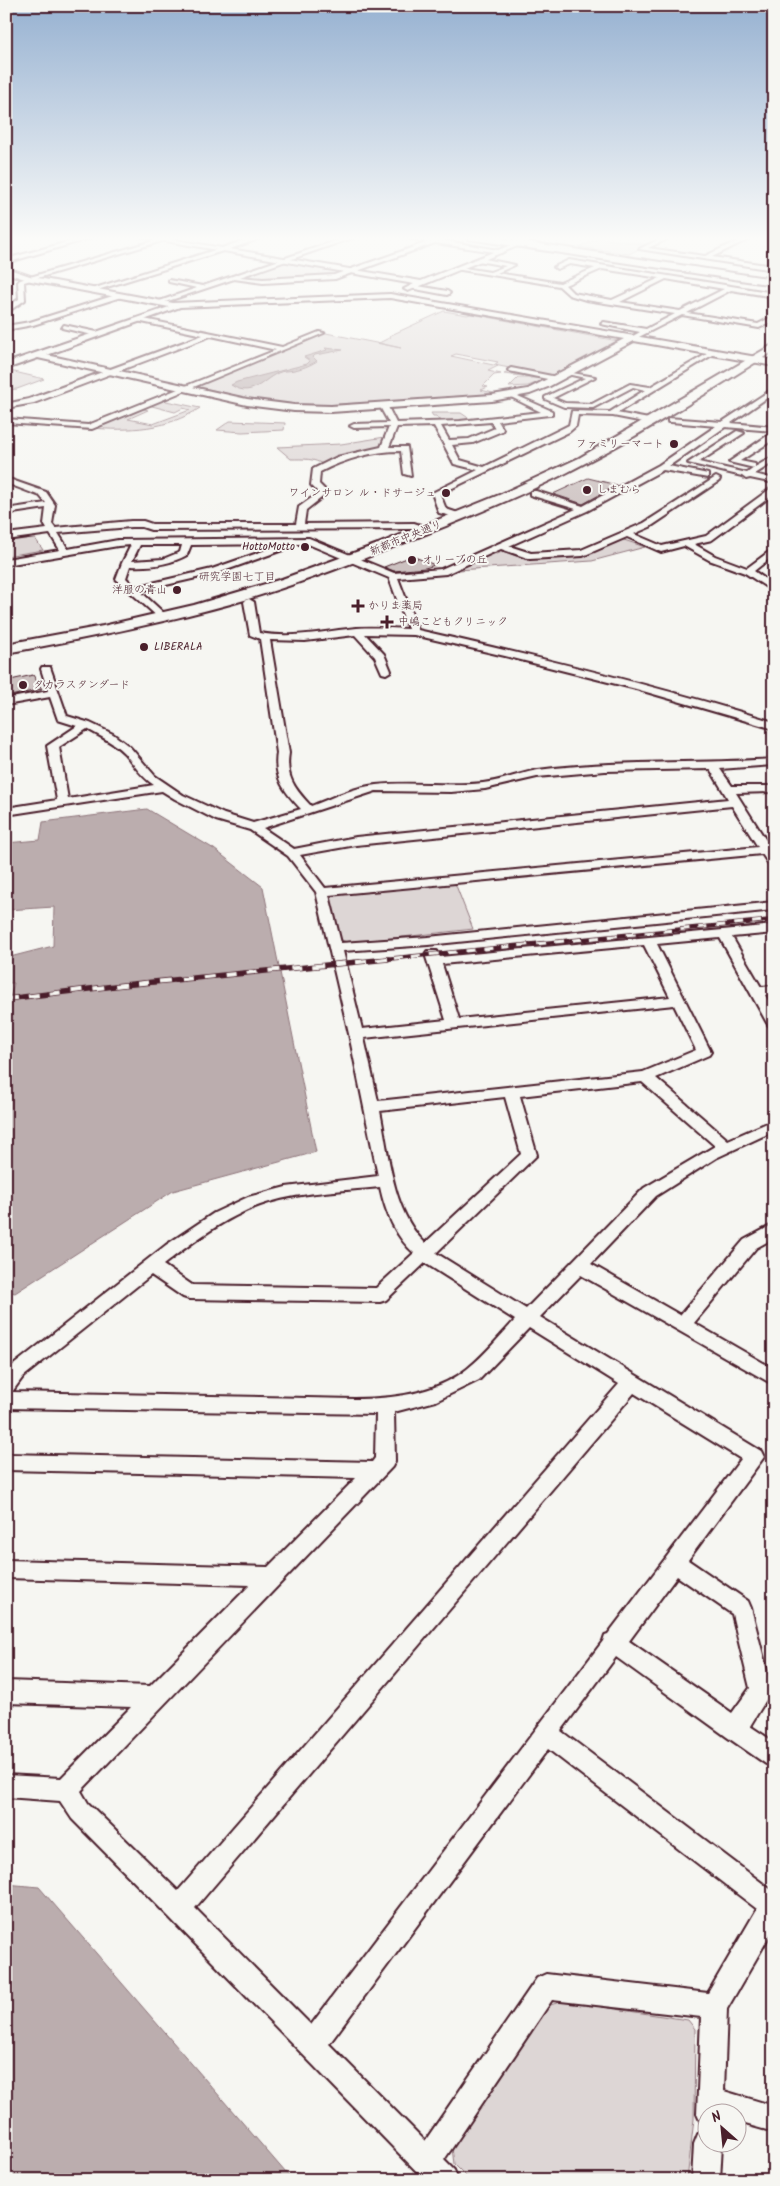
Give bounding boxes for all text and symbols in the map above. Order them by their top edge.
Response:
place label: ファミリーマート [576,435,664,453]
marker: ファミリーマート [668,438,680,450]
place label: しまむら [597,481,641,499]
place label: ワインサロン ル・ドサージュ [288,484,436,502]
marker: しまむら [581,484,593,496]
marker: ワインサロン ル・ドサージュ [440,487,452,499]
street label: 新都市中央通り [367,515,445,561]
place label: HottoMotto [242,538,295,556]
marker: HottoMotto [299,541,311,553]
place label: オリーブの丘 [422,551,488,569]
marker: オリーブの丘 [406,554,418,566]
district label: 研究学園七丁目 [199,568,276,586]
place label: 洋服の青山 [112,581,167,599]
marker: 洋服の青山 [171,584,183,596]
place label: かりま薬局 [368,597,423,615]
marker: かりま薬局 [352,600,364,612]
place label: 中嶋こどもクリニック [398,613,508,631]
marker: 中嶋こどもクリニック [380,615,394,629]
place label: LIBERALA [154,638,203,656]
marker: LIBERALA [138,641,150,653]
place label: タカラスタンダード [33,676,130,694]
marker: タカラスタンダード [17,679,29,691]
north arrow [698,2104,748,2154]
text: N [708,2105,726,2129]

